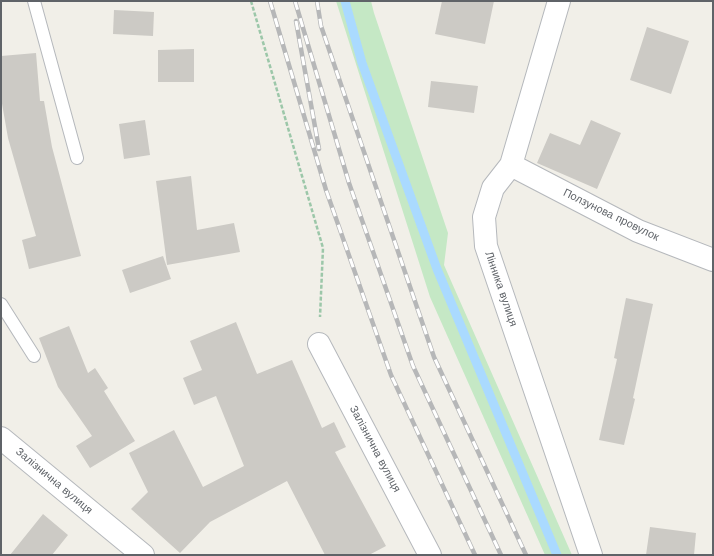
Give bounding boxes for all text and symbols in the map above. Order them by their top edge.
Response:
street label: Ползунова провулок [561,186,661,244]
street label: Лінника вулиця [482,250,520,328]
street label: Залізнична вулиця [347,403,403,495]
street label: Залізнична вулиця [13,445,95,517]

